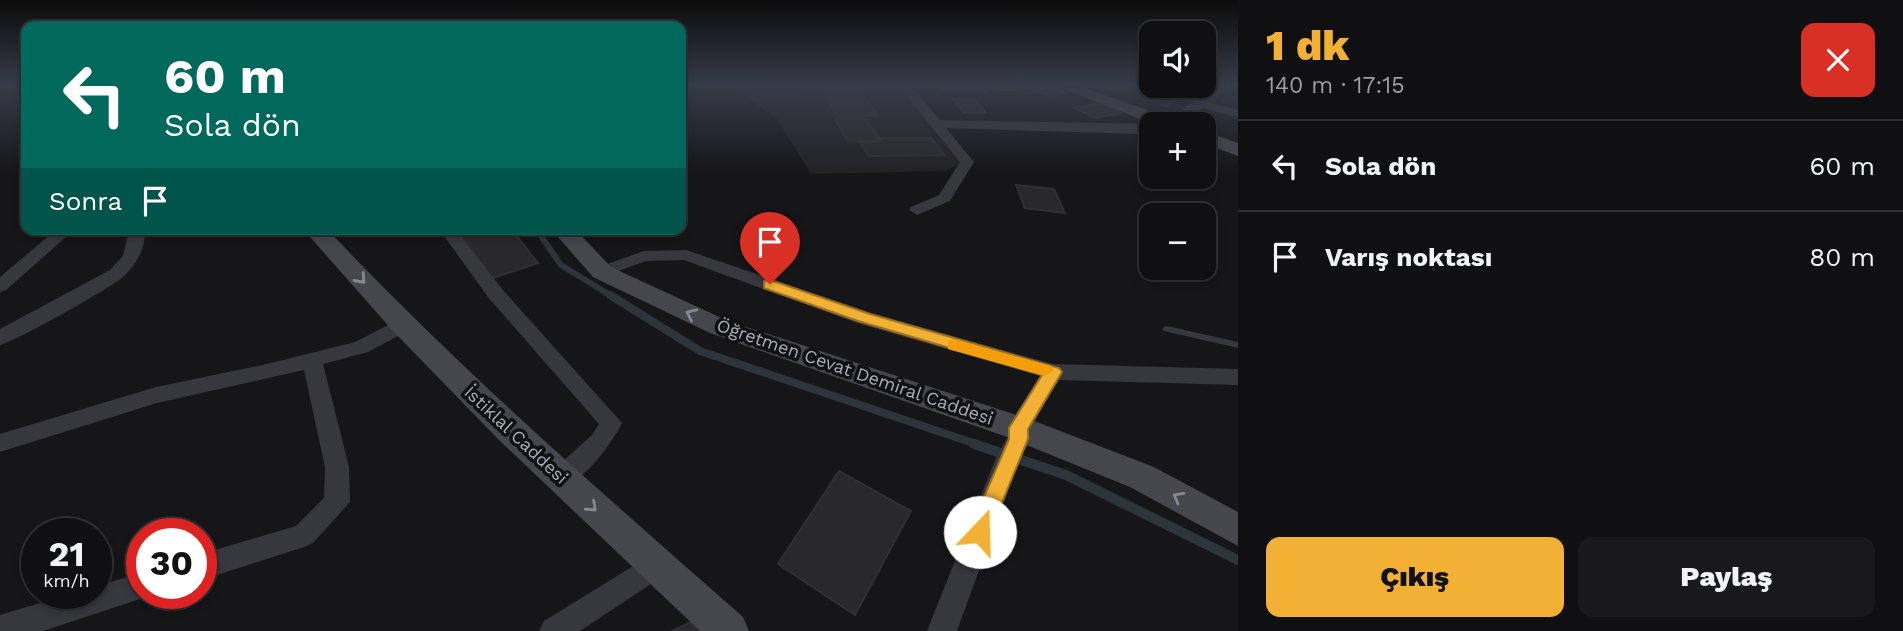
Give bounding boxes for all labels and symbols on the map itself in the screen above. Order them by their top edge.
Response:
pin [740,212,800,284]
one-way arrow [352,271,365,284]
one-way arrow [686,308,698,322]
street label: Öğretmen Cevat Demiral Caddesi [714,314,996,429]
street label: İstiklal Caddesi [460,381,572,488]
one-way arrow [1173,492,1186,505]
position arrow [943,495,1017,569]
one-way arrow [584,499,597,511]
speed limit sign: 30 [126,518,217,609]

